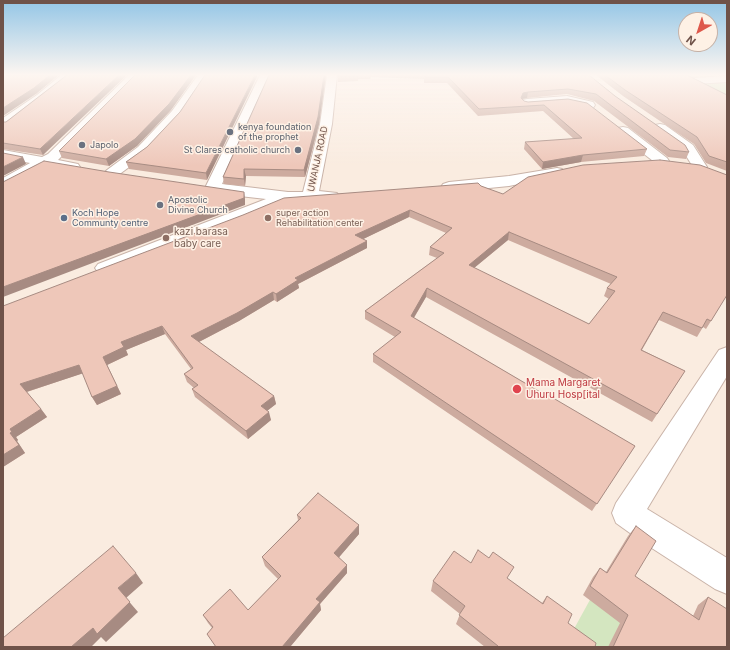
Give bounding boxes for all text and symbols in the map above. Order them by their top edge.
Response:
north arrow [678,12,718,52]
text: N [683,32,699,49]
place label: kenya foundation of the prophet [238,122,311,143]
street label: UWANJA ROAD [306,125,330,193]
marker: kenya foundation of the prophet [225,127,235,137]
marker: Japolo [77,140,87,150]
place label: Japolo [90,140,119,150]
place label: St Clares catholic church [184,145,290,155]
marker: St Clares catholic church [293,145,303,155]
place label: Apostolic Divine Church [168,195,228,216]
marker: Apostolic Divine Church [155,200,165,210]
place label: Koch Hope Communty centre [72,208,148,229]
place label: super action Rehabilitation center [276,208,363,229]
marker: Koch Hope Communty centre [59,213,69,223]
marker: super action Rehabilitation center [263,213,273,223]
place label: kazi barasa baby care [174,226,228,250]
marker: kazi barasa baby care [161,233,171,243]
place label: Mama Margaret Uhuru Hosp[ital [526,377,601,400]
marker: Mama Margaret Uhuru Hosp[ital [511,383,523,395]

